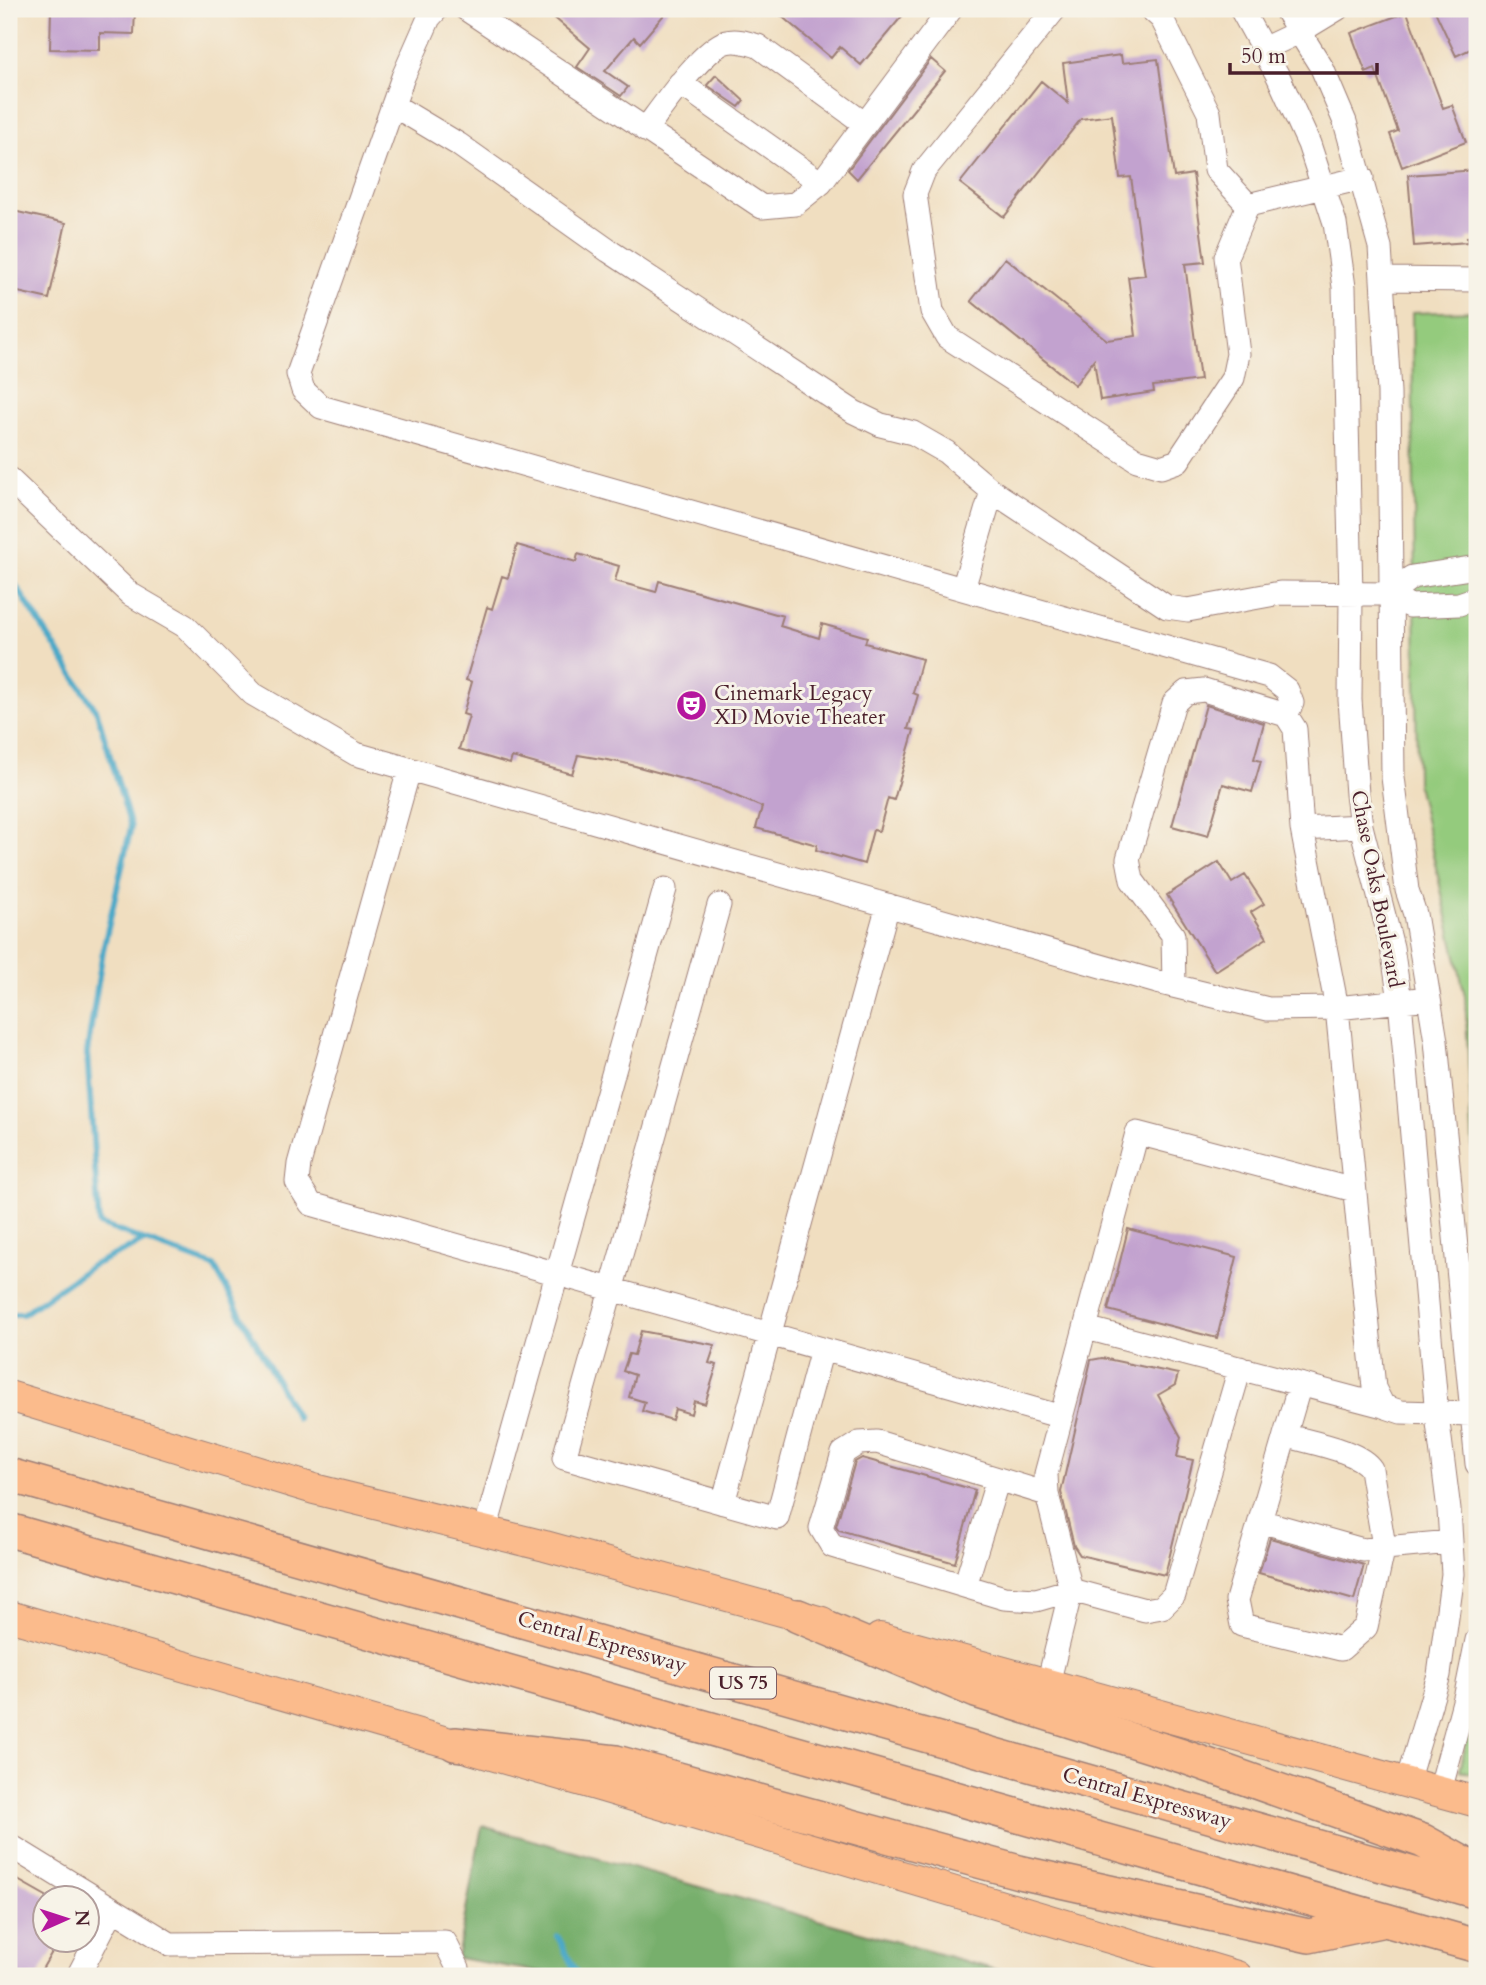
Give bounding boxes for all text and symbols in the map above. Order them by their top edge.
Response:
scale bar [1230,32,1378,76]
text: 50 m [1241,42,1286,71]
place label: Cinemark Legacy XD Movie Theater [714,679,886,732]
theatre icon: Cinemark Legacy XD Movie Theater [674,688,708,722]
street label: Chase Oaks Boulevard [1344,788,1410,990]
street label: Central Expressway [514,1604,690,1680]
road number: US 75 [710,1667,776,1698]
street label: Central Expressway [1059,1760,1235,1836]
north arrow [32,1884,102,1954]
text: N [69,1909,95,1928]

